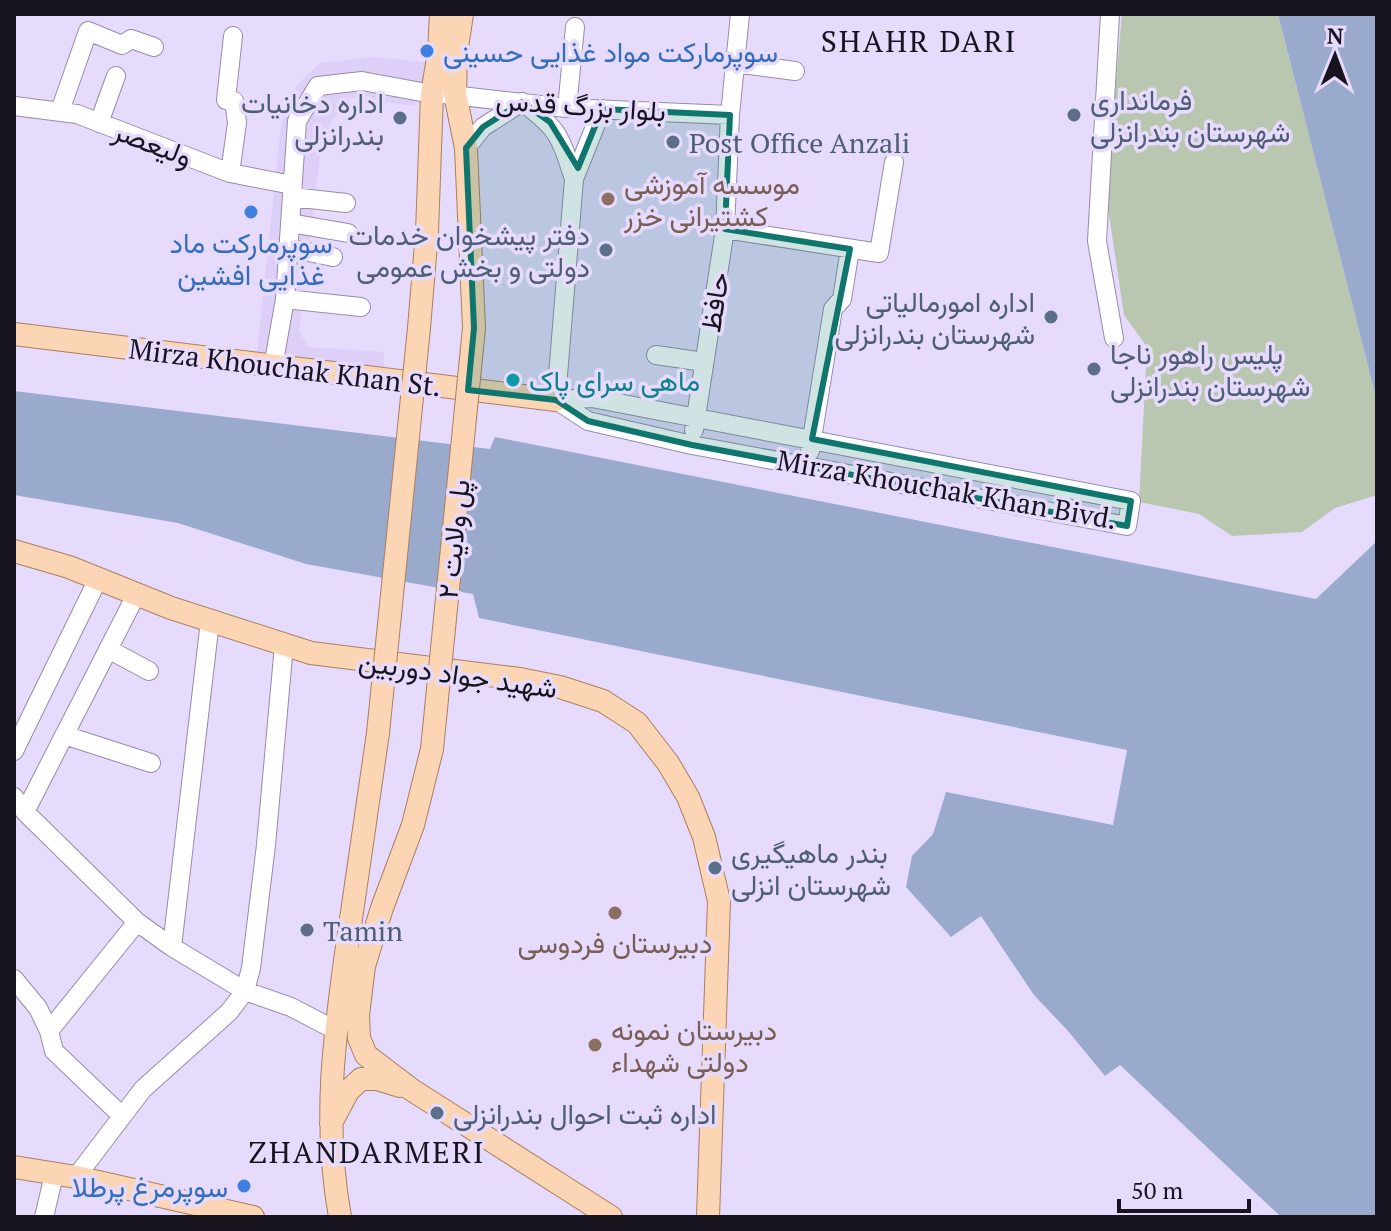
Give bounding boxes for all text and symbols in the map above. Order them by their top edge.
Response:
north arrow [1295,16,1375,96]
district label: SHAHR DARI [821,21,1017,61]
text: N [1327,21,1344,50]
place label: سوپرمارکت مواد غذایی حسینی [443,33,778,71]
marker: سوپرمارکت مواد غذایی حسینی [418,42,436,60]
street label: بلوار بزرگ قدس [495,81,667,129]
place label: فرمانداری شهرستان بندرانزلی [1090,81,1290,150]
place label: اداره دخانیات بندرانزلی [241,84,384,153]
marker: فرمانداری شهرستان بندرانزلی [1065,106,1083,124]
marker: اداره دخانیات بندرانزلی [391,109,409,127]
street label: ولیعصر [107,111,198,175]
place label: Post Office Anzali [689,124,910,161]
marker: Post Office Anzali [664,133,682,151]
place label: موسسه آموزشی کشتیرانی خزر [623,165,800,234]
marker: موسسه آموزشی کشتیرانی خزر [599,190,617,208]
marker: سوپرمارکت ماد غذایی افشین [242,203,260,221]
place label: دفتر پیشخوان خدمات دولتی و بخش عمومی [348,216,590,285]
place label: سوپرمارکت ماد غذایی افشین [170,224,333,293]
marker: دفتر پیشخوان خدمات دولتی و بخش عمومی [597,241,615,259]
street label: حافظ [691,269,737,335]
place label: اداره امورمالیاتی شهرستان بندرانزلی [835,283,1035,352]
marker: اداره امورمالیاتی شهرستان بندرانزلی [1042,308,1060,326]
street label: Mirza Khouchak Khan St. [127,329,443,405]
place label: پلیس راهور ناجا شهرستان بندرانزلی [1110,335,1310,404]
marker: پلیس راهور ناجا شهرستان بندرانزلی [1085,360,1103,378]
place label: ماهی سرای پاک [529,362,700,400]
marker: ماهی سرای پاک [504,371,522,389]
street label: Mirza Khouchak Khan Bivd. [774,441,1120,537]
street label: پل ولایت ۲ [428,477,479,601]
street label: شهید جواد دوربین [356,642,560,706]
place label: بندر ماهیگیری شهرستان انزلی [731,834,891,903]
marker: بندر ماهیگیری شهرستان انزلی [706,859,724,877]
marker: دبیرستان فردوسی [606,904,624,922]
place label: Tamin [323,912,403,949]
marker: Tamin [298,921,316,939]
place label: دبیرستان فردوسی [518,924,712,961]
place label: دبیرستان نمونه دولتی شهداء [611,1011,777,1080]
marker: دبیرستان نمونه دولتی شهداء [586,1036,604,1054]
place label: اداره ثبت احوال بندرانزلی [453,1095,717,1132]
marker: اداره ثبت احوال بندرانزلی [428,1104,446,1122]
district label: ZHANDARMERI [249,1132,485,1172]
scale bar [1119,1163,1249,1213]
place label: سوپرمرغ پرطلا [72,1168,228,1206]
text: 50 m [1131,1174,1183,1206]
marker: سوپرمرغ پرطلا [235,1177,253,1195]

